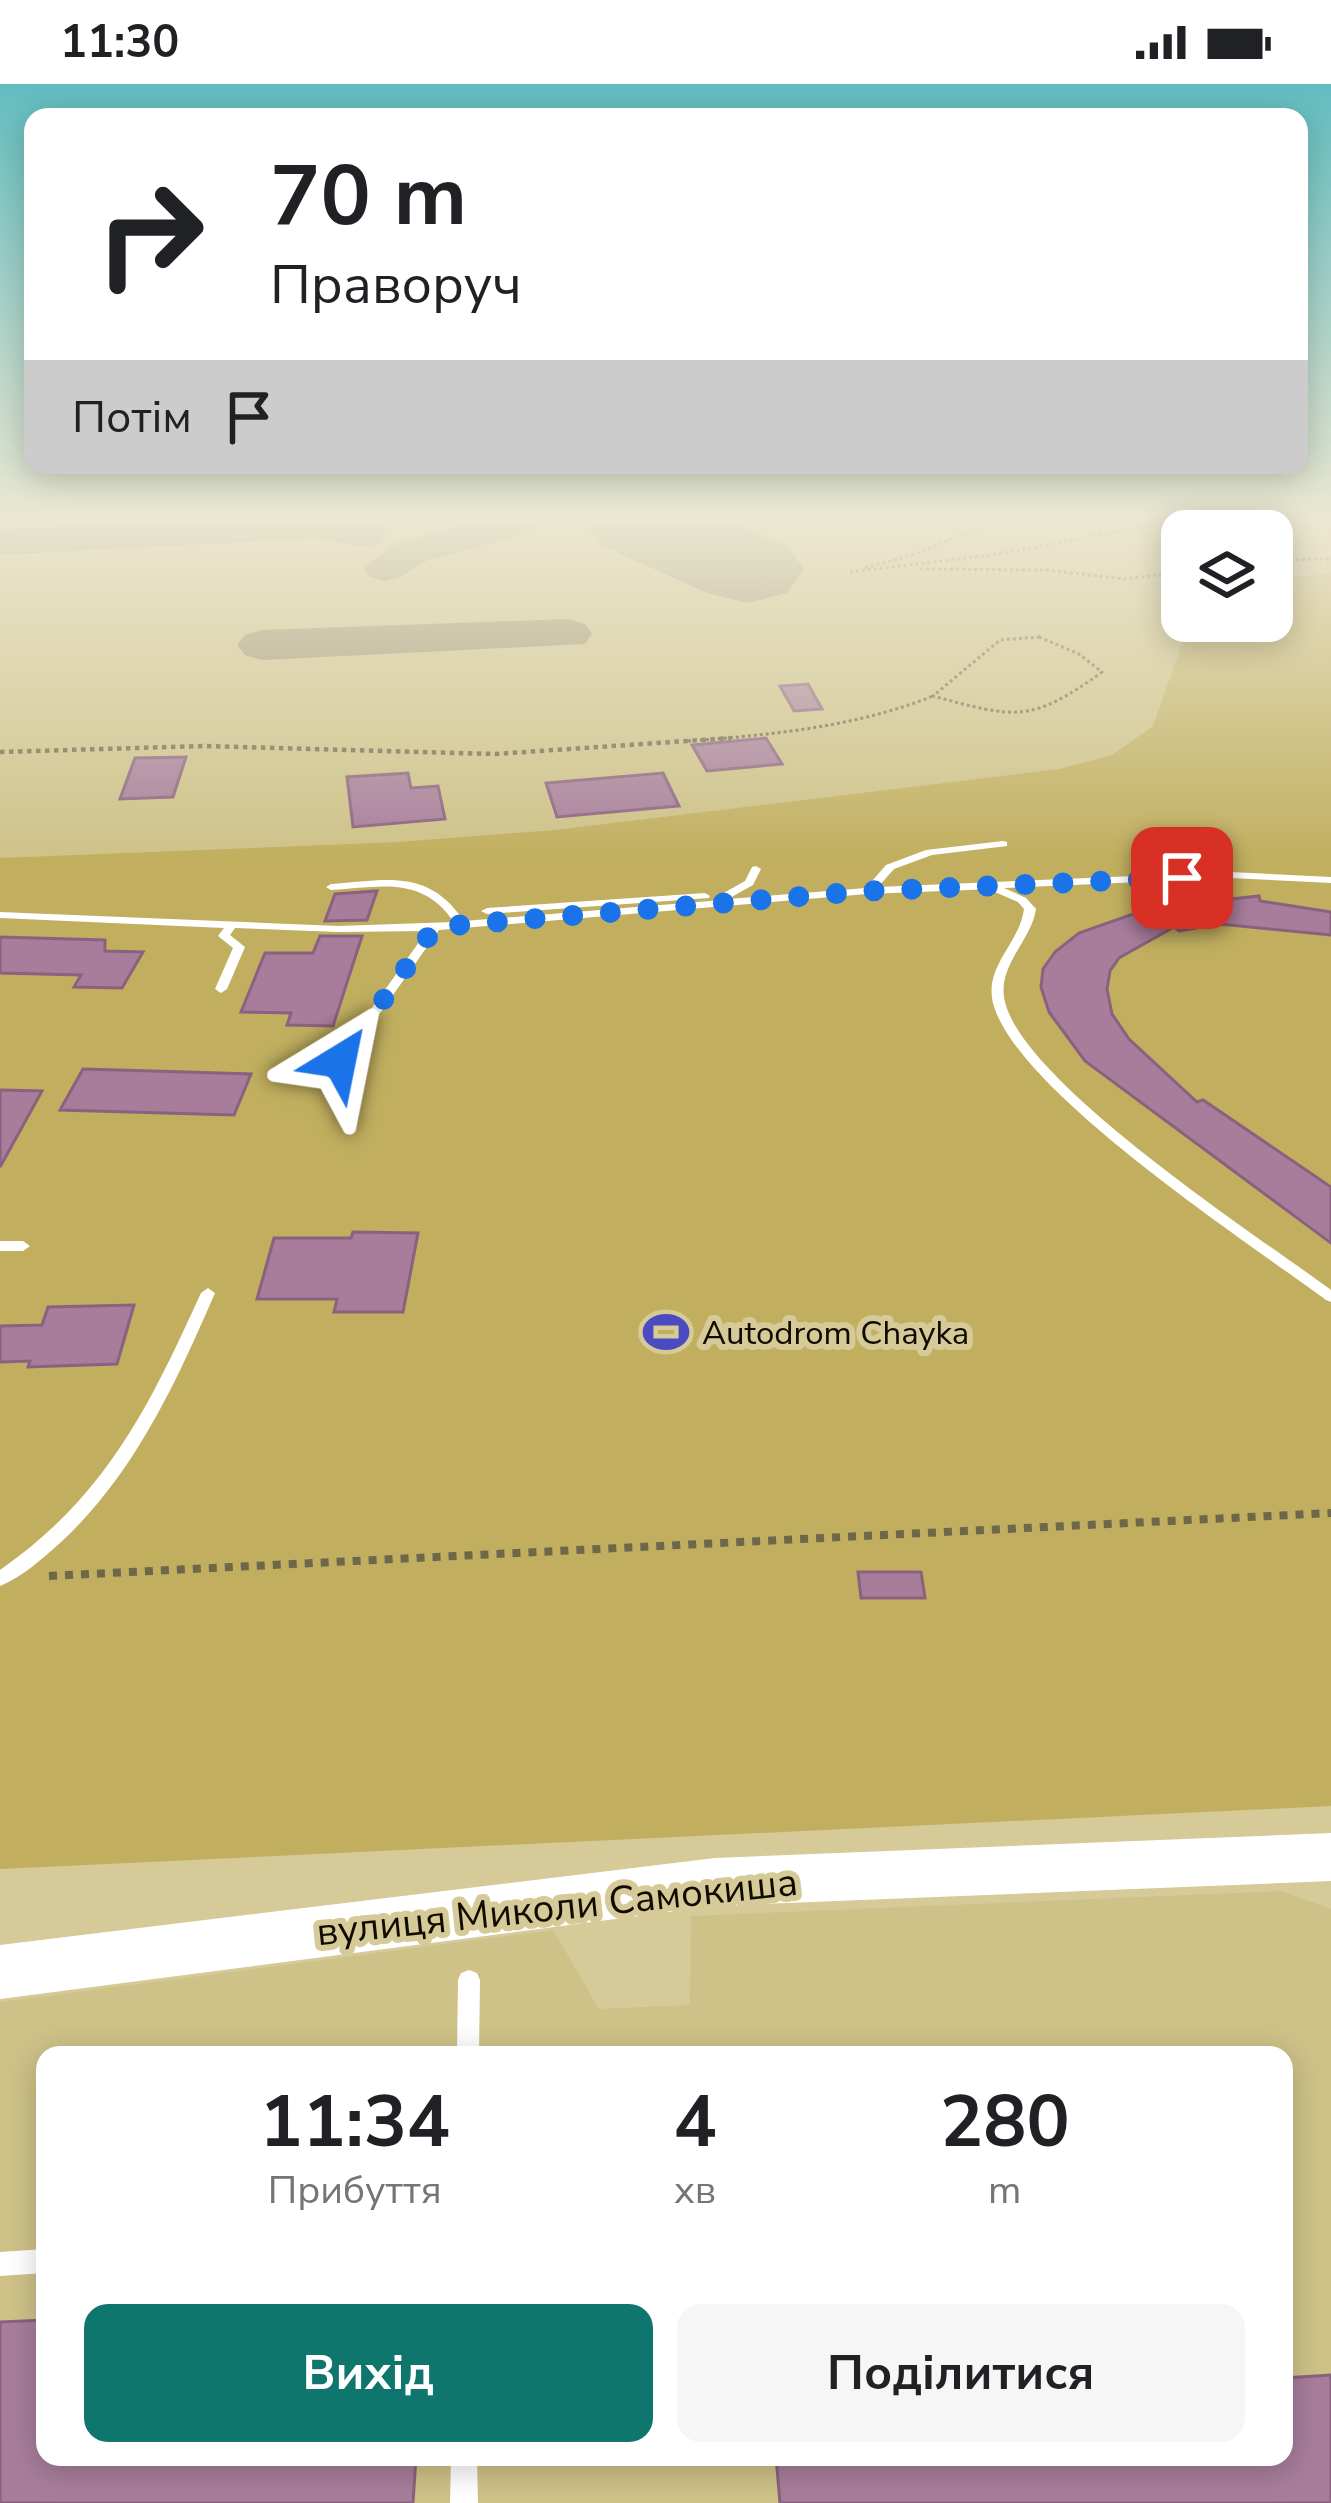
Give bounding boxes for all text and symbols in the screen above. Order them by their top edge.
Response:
text: 11:30 [60,12,179,73]
text: 70 m [270,139,467,254]
icon: right [72,156,228,312]
text: Праворуч [270,248,522,322]
icon: arrive [216,384,282,450]
text: Потім [72,387,192,448]
map controls [1161,510,1293,642]
button: layers [1161,510,1293,642]
pin [1131,827,1233,929]
icon: arrive [1149,845,1215,911]
position arrow [277,998,403,1124]
sports icon: Autodrom Chayka [641,1307,691,1357]
place label: Autodrom Chayka [702,1311,969,1356]
street label: вулиця Миколи Самокиша [314,1856,800,1959]
text: 11:34 [259,2073,450,2171]
text: 4 [673,2073,717,2171]
text: 280 [940,2073,1070,2171]
text: Прибуття [268,2164,442,2217]
text: хв [674,2164,716,2217]
text: m [988,2164,1021,2217]
button: Вихід [84,2304,653,2442]
button: Поділитися [677,2304,1245,2442]

